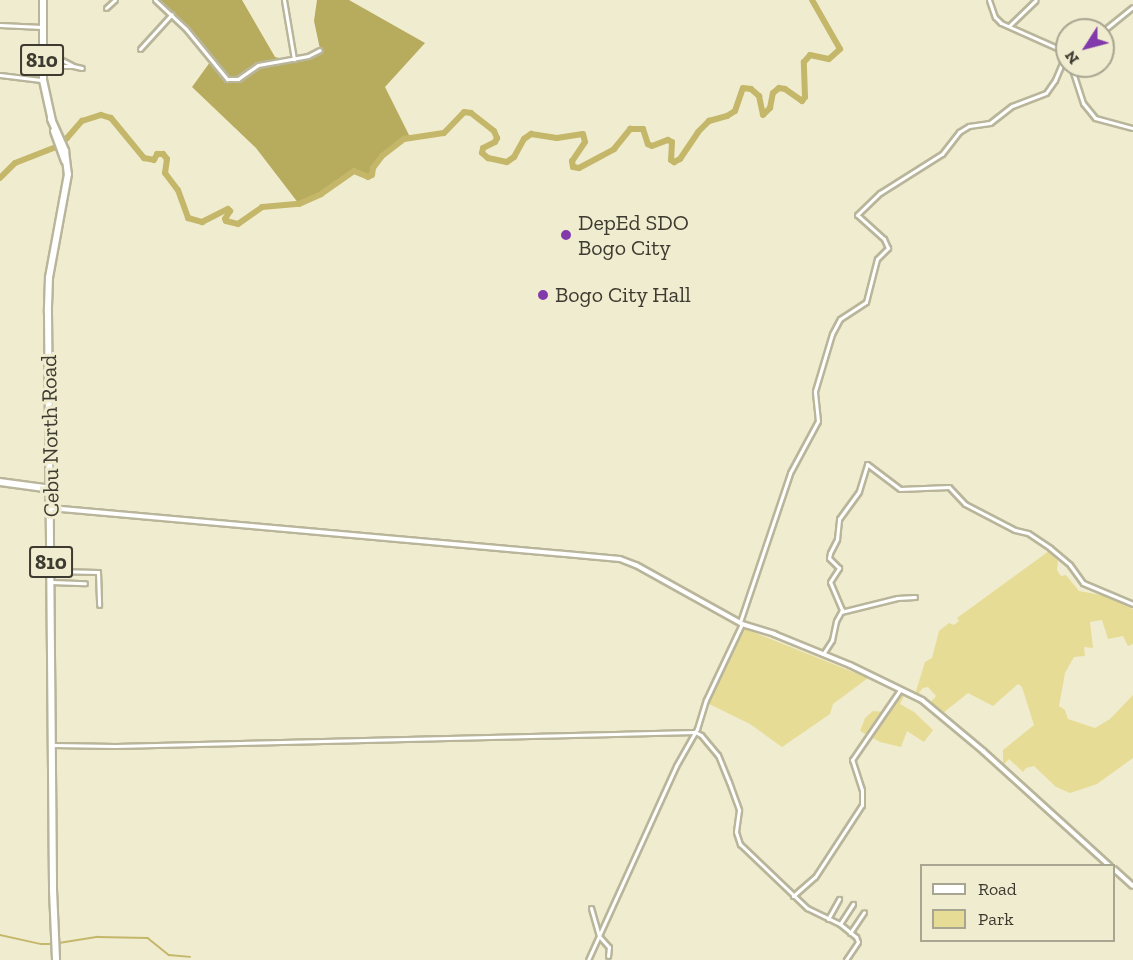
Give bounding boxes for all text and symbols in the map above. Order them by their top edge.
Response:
north arrow [1055,18,1115,78]
road number: 810 [20,42,64,78]
text: N [1060,47,1083,68]
place label: DepEd SDO Bogo City [578,209,689,260]
marker: DepEd SDO Bogo City [559,228,573,242]
place label: Bogo City Hall [555,282,691,308]
marker: Bogo City Hall [536,288,550,302]
street label: Cebu North Road [35,354,65,518]
road number: 810 [28,544,74,580]
legend [920,864,1115,942]
text: Road [978,878,1017,900]
text: Park [978,908,1014,930]

